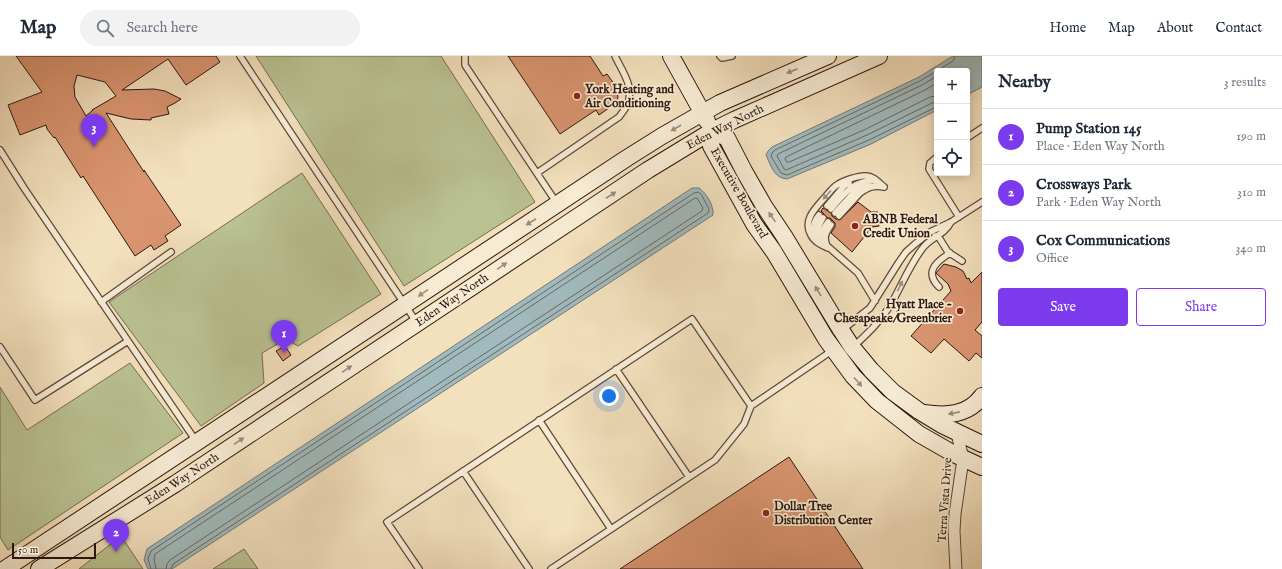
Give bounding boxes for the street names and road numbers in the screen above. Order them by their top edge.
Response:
street label: Eden Way North [684,101,767,153]
street label: Executive Boulevard [707,145,771,242]
street label: Eden Way North [413,270,492,330]
street label: Eden Way North [142,449,222,508]
street label: Terra Vista Drive [935,457,955,543]

